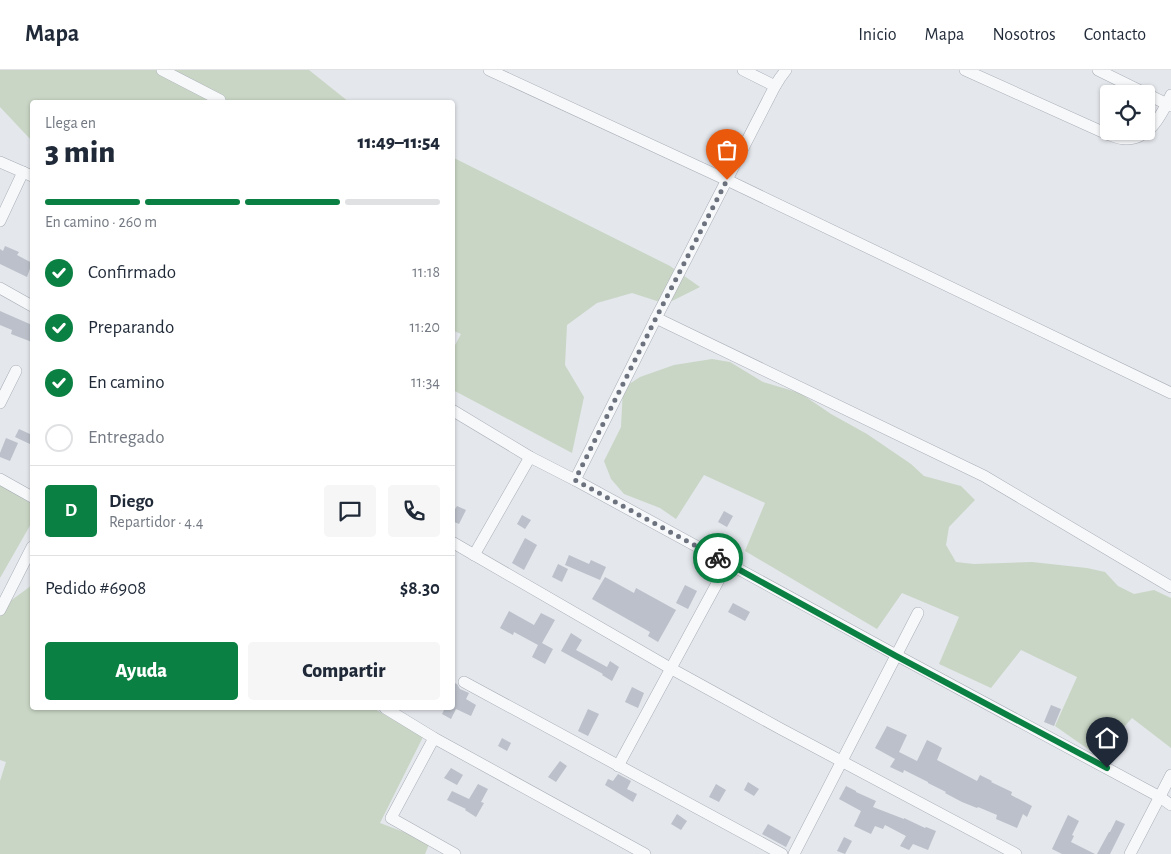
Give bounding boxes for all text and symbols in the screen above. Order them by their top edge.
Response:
text: Mapa [25,22,79,46]
text: Inicio [858,26,897,44]
text: Mapa [925,26,964,44]
text: Nosotros [992,26,1056,44]
text: Contacto [1084,26,1146,44]
map controls [1100,85,1155,140]
button: locate [1100,85,1155,140]
text: Llega en [45,115,96,131]
pin [706,129,748,180]
text: 11:49–11:54 [358,133,440,152]
text: 3 min [45,136,115,168]
icon: bag [713,136,741,164]
text: En camino · 260 m [45,214,157,230]
icon: check [45,259,73,287]
text: Confirmado [88,263,176,282]
text: 11:18 [412,264,440,280]
icon: check [45,314,73,342]
text: Preparando [88,318,174,337]
text: 11:20 [410,319,440,335]
icon: check [45,369,73,397]
text: En camino [88,373,165,392]
text: 11:34 [411,374,440,390]
text: Entregado [88,428,164,447]
button: chat [324,485,376,537]
button: phone [388,485,440,537]
text: Diego [109,492,154,511]
text: D [65,501,77,520]
text: Repartidor · 4.4 [109,514,203,530]
courier [693,533,743,583]
icon: bike [704,544,732,572]
text: Pedido #6908 [45,579,146,598]
text: $8.30 [400,579,440,598]
button: Ayuda [45,642,238,700]
button: Compartir [248,642,440,700]
pin [1086,717,1128,768]
icon: home [1093,724,1121,752]

